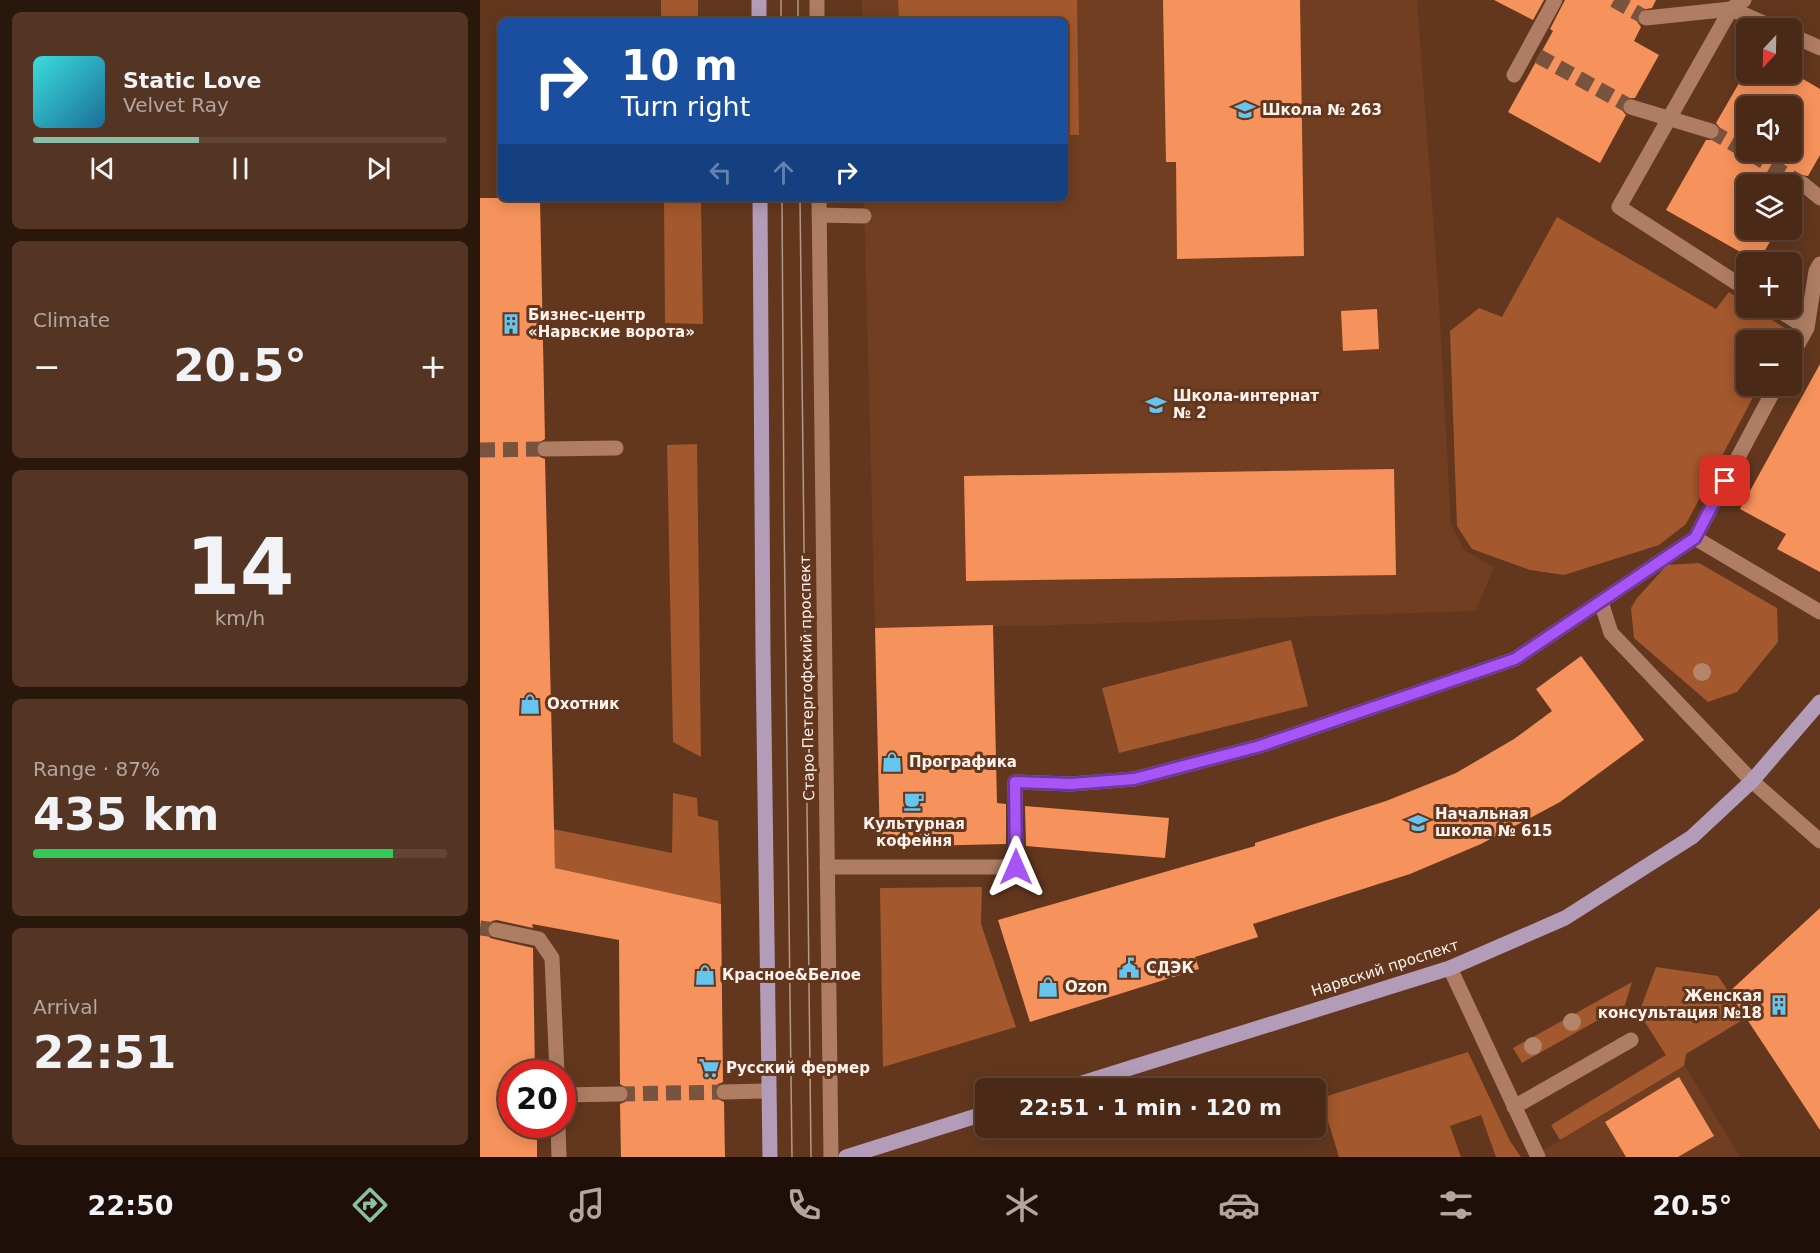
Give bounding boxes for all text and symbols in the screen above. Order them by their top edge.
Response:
north arrow [1736,18,1802,84]
map controls [1736,18,1802,396]
text: 10 m [621,41,738,90]
icon: right [522,42,600,120]
text: Static Love [123,68,261,93]
text: Turn right [621,91,750,122]
text: Velvet Ray [123,93,229,117]
button: sound [1736,96,1802,162]
school or university icon: Школа № 263 [1233,98,1257,122]
place label: Школа № 263 [1262,101,1382,119]
icon: previous [86,152,119,185]
icon: pause [224,152,257,185]
icon: next [362,152,395,185]
icon: left [704,156,737,189]
icon: ahead [767,156,800,189]
icon: right [830,156,863,189]
button: layers [1736,174,1802,240]
button: + [1736,252,1802,318]
place label: Бизнес-центр «Нарвские ворота» [528,306,695,341]
text: Climate [33,308,110,332]
building icon: Бизнес-центр «Нарвские ворота» [499,312,523,336]
button: − [1736,330,1802,396]
text: 20.5° [173,339,307,392]
text: − [33,347,61,386]
text: + [419,347,447,386]
place label: Школа-интернат № 2 [1173,387,1319,422]
school or university icon: Школа-интернат № 2 [1144,393,1168,417]
pin [1699,455,1750,506]
icon: arrive [1708,464,1741,497]
text: 14 [186,522,294,612]
street label: Старо-Петергофский проспект [796,555,818,801]
text: km/h [215,606,265,630]
shop icon: Охотник [518,692,542,716]
place label: Охотник [547,695,619,713]
shop icon: Прографика [880,750,904,774]
place label: Прографика [909,753,1017,771]
text: Range · 87% [33,757,160,781]
text: 435 km [33,788,219,841]
cafe icon: Культурная кофейня [902,789,926,813]
place label: Начальная школа № 615 [1435,805,1552,840]
school or university icon: Начальная школа № 615 [1406,811,1430,835]
place label: Культурная кофейня [863,815,965,850]
position arrow [984,835,1048,899]
street label: Нарвский проспект [1309,936,1461,1000]
public building icon: СДЭК [1117,956,1141,980]
place label: СДЭК [1146,959,1194,977]
shop icon: Красное&Белое [693,963,717,987]
place label: Красное&Белое [722,966,861,984]
shop icon: Ozon [1036,975,1060,999]
place label: Ozon [1065,978,1107,996]
place label: Женская консультация №18 [1598,987,1762,1022]
building icon: Женская консультация №18 [1767,993,1791,1017]
text: Arrival [33,995,98,1019]
text: 22:51 [33,1026,176,1079]
supermarket icon: Русский фермер [697,1056,721,1080]
place label: Русский фермер [726,1059,870,1077]
speed limit sign: 20 [498,1060,576,1138]
text: 22:51 · 1 min · 120 m [1019,1095,1282,1120]
icon: directions [349,1184,391,1226]
icon: music [566,1184,608,1226]
icon: phone [783,1184,825,1226]
icon: climate [1001,1184,1043,1226]
icon: car [1218,1184,1260,1226]
icon: filters [1435,1184,1477,1226]
text: 22:50 [88,1190,174,1221]
text: 20.5° [1652,1190,1732,1221]

